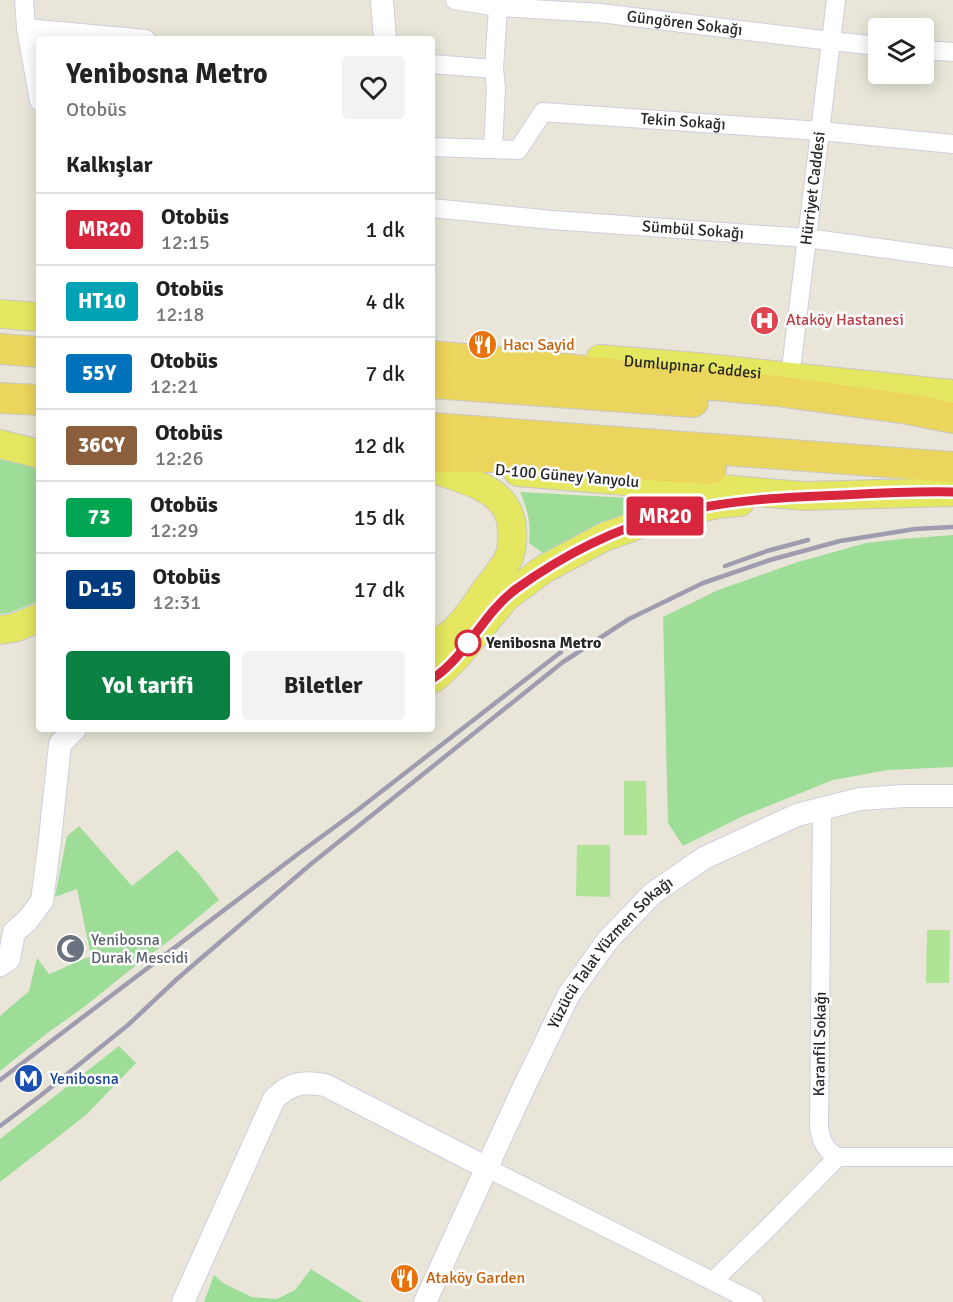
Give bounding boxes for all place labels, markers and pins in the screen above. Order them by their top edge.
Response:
hospital icon: Ataköy Hastanesi [749,304,781,336]
place label: Ataköy Hastanesi [786,310,904,330]
restaurant icon: Hacı Sayid [466,329,498,361]
place label: Hacı Sayid [503,335,575,355]
marker: Yenibosna Metro [455,630,481,656]
place label: Yenibosna Metro [485,633,601,653]
place label: Yenibosna Durak Mescidi [91,930,188,968]
mosque icon: Yenibosna Durak Mescidi [54,933,86,965]
metro station icon: Yenibosna [13,1063,45,1095]
place label: Yenibosna [50,1069,119,1089]
restaurant icon: Ataköy Garden [389,1262,421,1294]
place label: Ataköy Garden [426,1268,525,1288]

